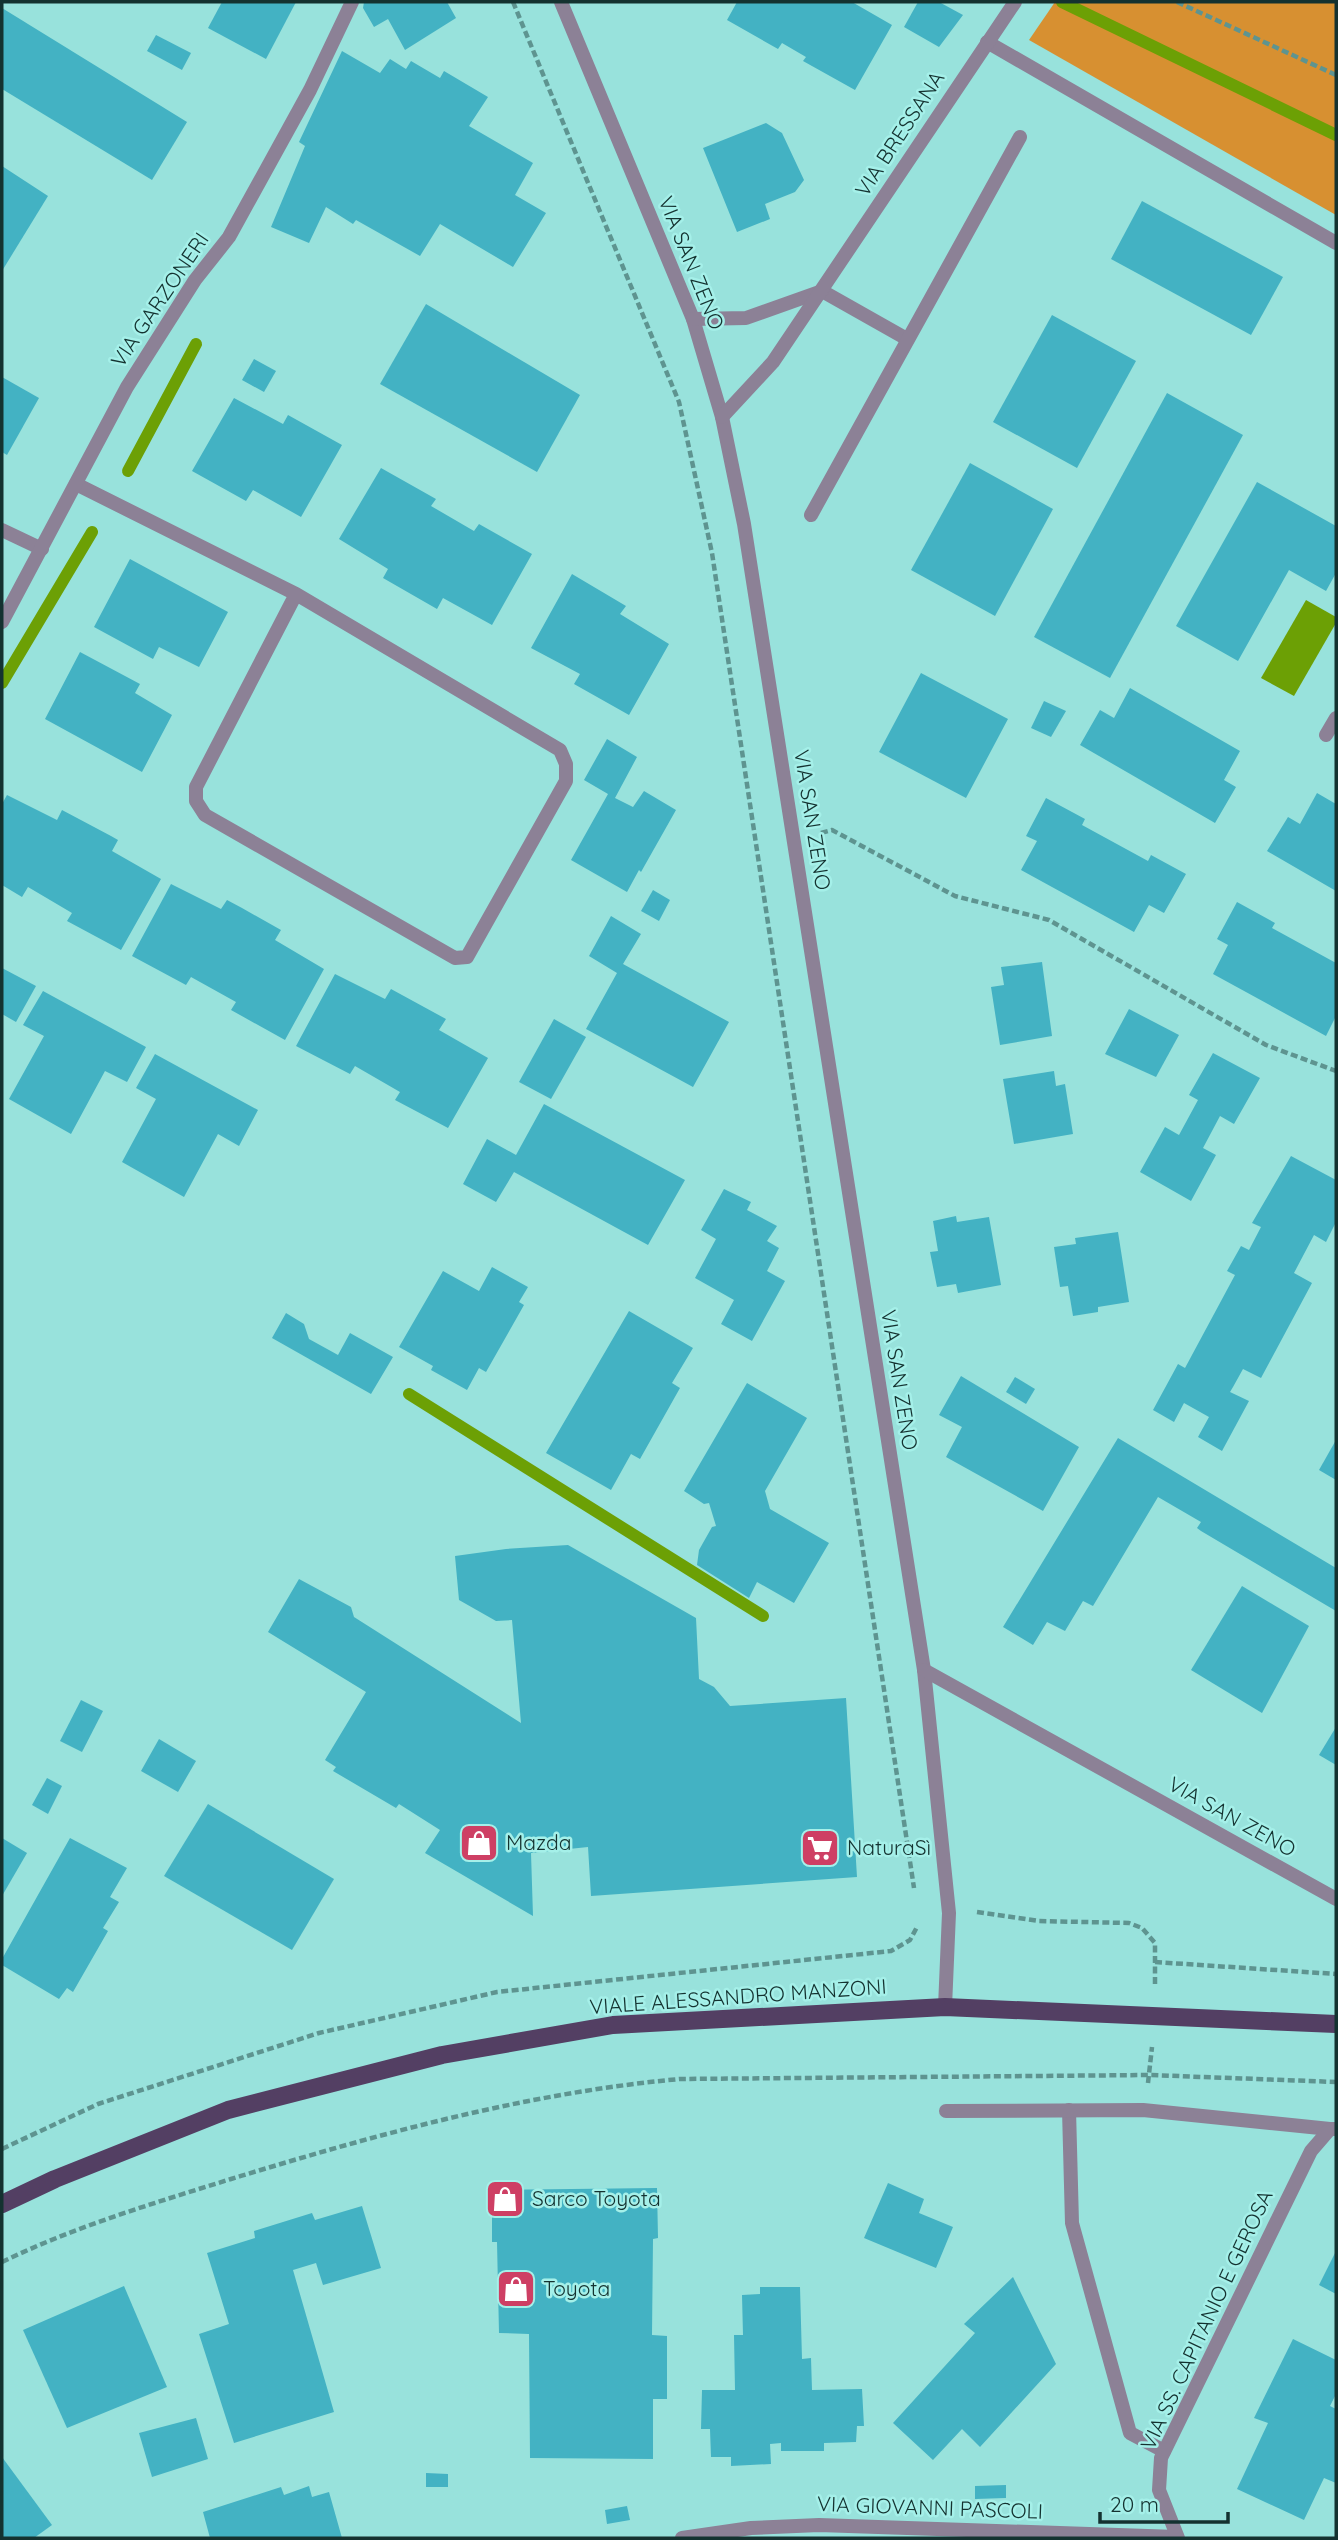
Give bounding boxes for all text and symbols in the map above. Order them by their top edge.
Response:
street label: VIA BRESSANA [849,66,949,201]
street label: VIA SAN ZENO [653,192,731,333]
street label: VIA GARZONERI [105,227,214,372]
street label: VIA SAN ZENO [789,748,837,892]
street label: VIA SAN ZENO [876,1308,924,1452]
street label: VIA SAN ZENO [1164,1770,1301,1862]
shop icon: Mazda [458,1822,500,1864]
supermarket icon: NaturaSì [799,1827,841,1869]
place label: Mazda [506,1829,571,1855]
place label: NaturaSì [847,1834,931,1860]
street label: VIALE ALESSANDRO MANZONI [588,1973,887,2019]
shop icon: Sarco Toyota [484,2178,526,2220]
place label: Sarco Toyota [532,2185,661,2211]
street label: VIA SS. CAPITANIO E GEROSA [1134,2185,1278,2454]
shop icon: Toyota [495,2268,537,2310]
place label: Toyota [543,2275,610,2301]
scale bar [1100,2480,1228,2524]
street label: VIA GIOVANNI PASCOLI [817,2490,1043,2524]
text: 20 m [1110,2491,1159,2517]

